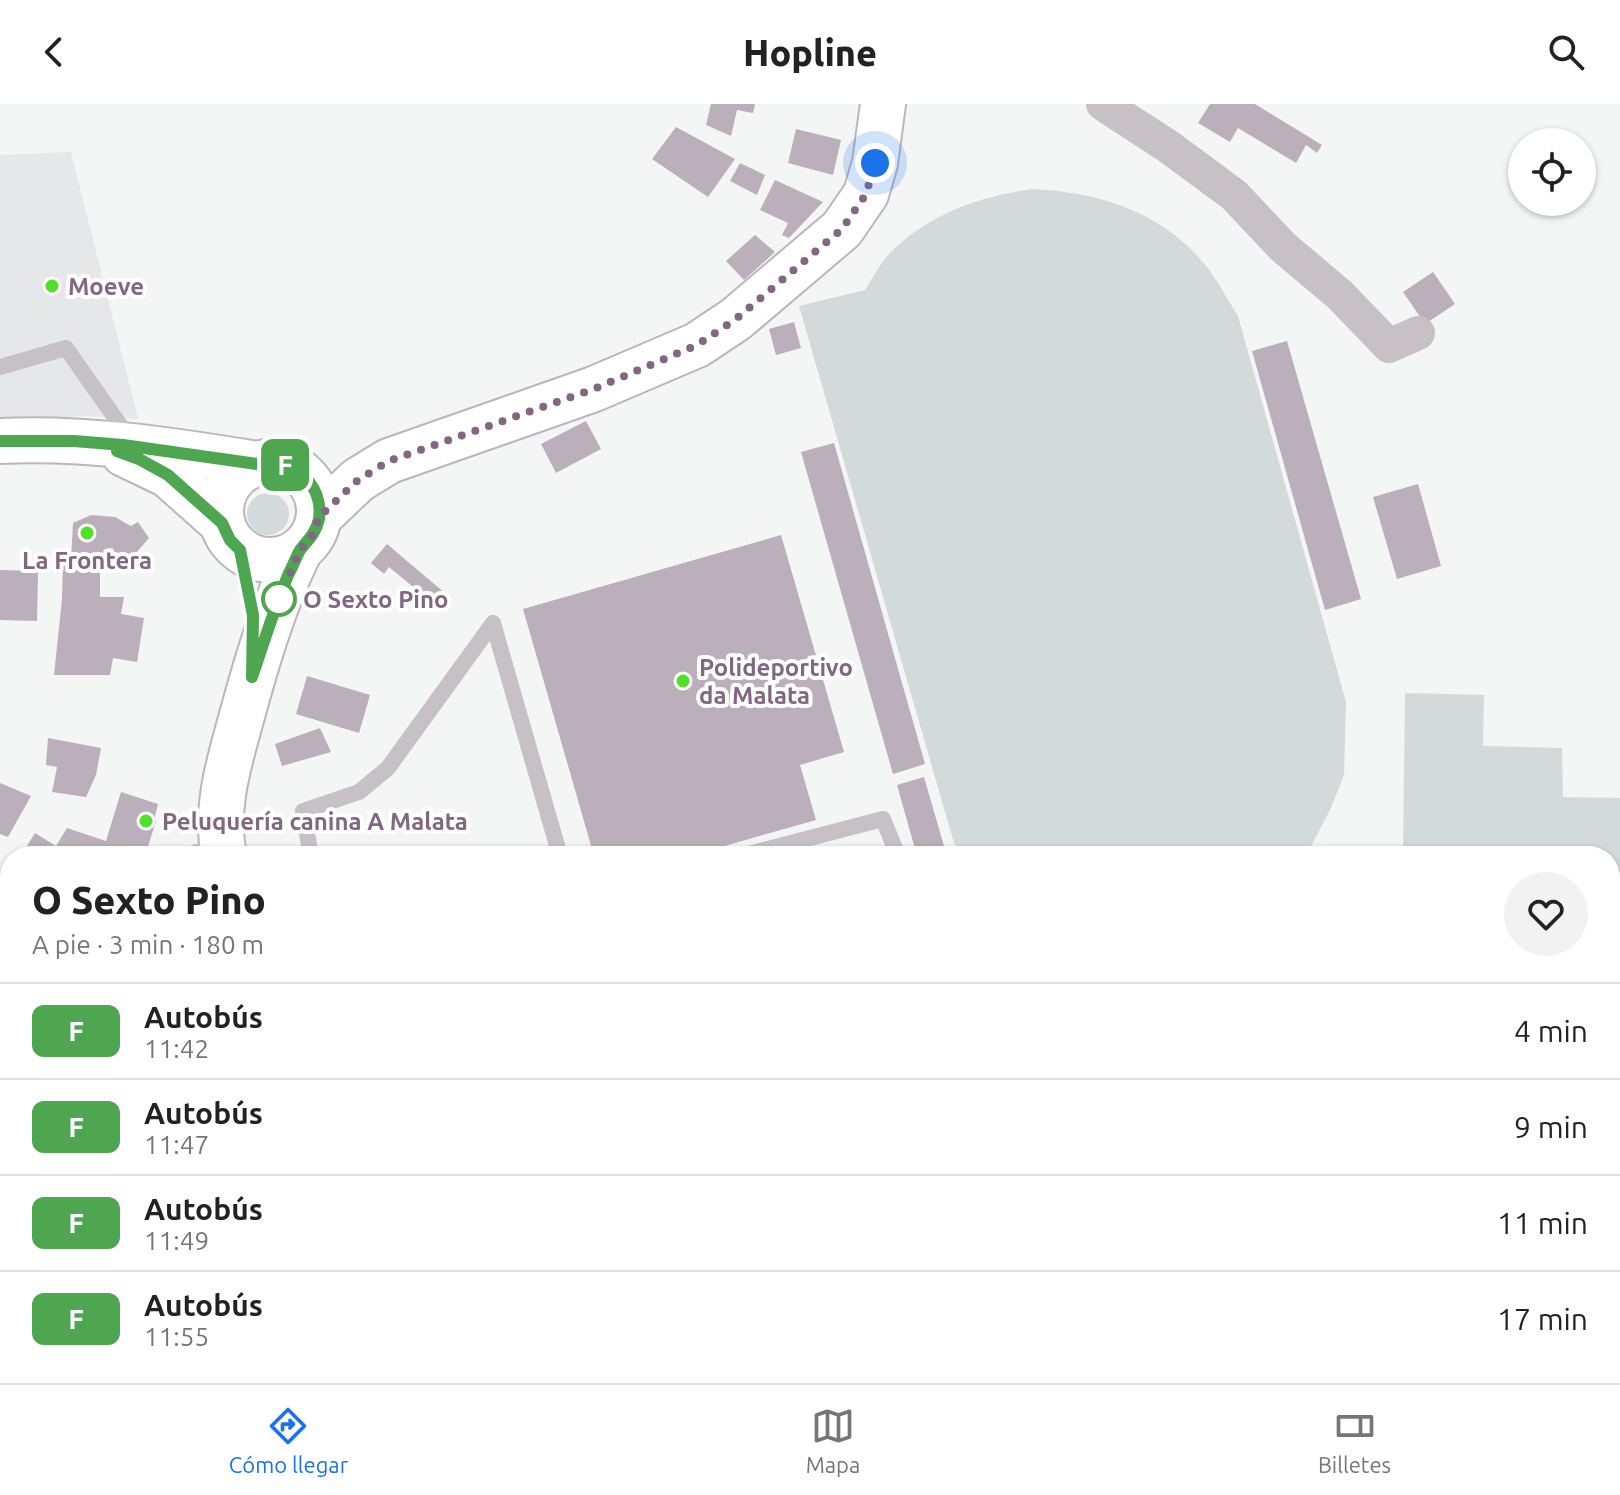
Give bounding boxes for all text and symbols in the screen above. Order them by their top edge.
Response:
icon: back [32,30,76,74]
icon: search [1544,30,1588,74]
text: Hopline [743,32,877,73]
map controls [1508,128,1596,216]
button: locate [1508,128,1596,216]
your location [855,143,895,183]
place label: Moeve [68,273,144,300]
marker: Moeve [43,277,61,295]
line badge: F [259,439,311,491]
text: F [277,449,293,480]
marker: La Frontera [78,524,96,542]
place label: La Frontera [22,547,152,574]
marker: O Sexto Pino [262,582,296,616]
place label: O Sexto Pino [303,586,449,613]
place label: Polideportivo da Malata [699,654,853,709]
marker: Polideportivo da Malata [674,672,692,690]
place label: Peluquería canina A Malata [162,808,468,835]
marker: Peluquería canina A Malata [137,812,155,830]
button: heart [1504,872,1588,956]
text: O Sexto Pino [32,879,266,921]
text: A pie · 3 min · 180 m [32,930,264,959]
text: Autobús [144,1000,263,1034]
text: 4 min [1514,1014,1588,1048]
text: F [68,1015,84,1046]
text: 11:42 [144,1034,209,1063]
text: Autobús [144,1096,263,1130]
text: 9 min [1514,1110,1588,1144]
text: F [68,1111,84,1142]
text: 11:47 [144,1130,209,1159]
text: Autobús [144,1192,263,1226]
text: 11 min [1497,1206,1588,1240]
text: F [68,1207,84,1238]
text: 11:49 [144,1226,209,1255]
text: Autobús [144,1288,263,1322]
text: 17 min [1497,1302,1588,1336]
text: F [68,1303,84,1334]
text: 11:55 [144,1322,209,1351]
tab: Cómo llegar [229,1404,348,1477]
tab: Mapa [806,1404,860,1477]
tab: Billetes [1318,1404,1391,1477]

